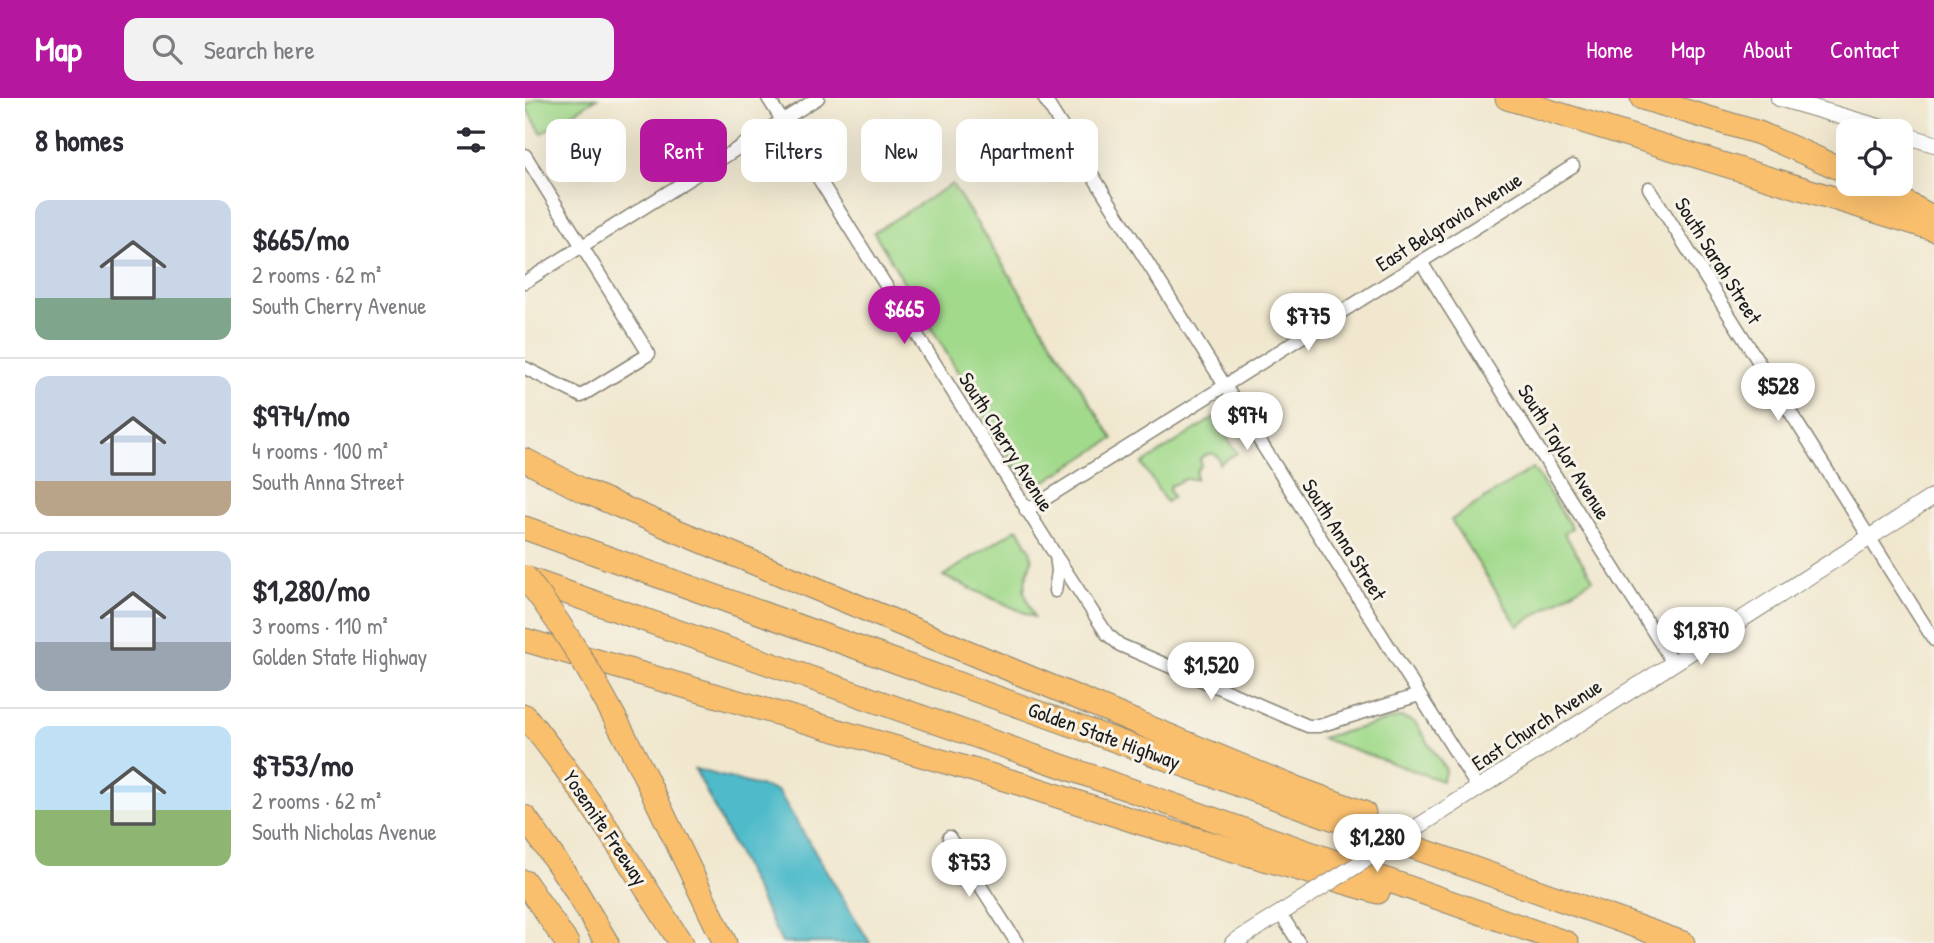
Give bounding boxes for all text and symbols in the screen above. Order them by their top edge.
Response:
search box [124,18,614,81]
text: Map [35,27,82,71]
icon: search [148,30,186,68]
text: Search here [204,32,315,67]
text: Home [1586,33,1633,65]
text: Map [1671,33,1705,65]
text: About [1743,33,1792,65]
text: Contact [1830,33,1899,65]
chip: Buy [546,119,626,182]
chip: Rent [640,119,727,182]
chip: Filters [741,119,847,182]
chip: New [861,119,942,182]
chip: Apartment [956,119,1098,182]
map controls [1836,119,1913,196]
button: locate [1836,119,1913,196]
text: 8 homes [35,120,123,160]
icon: filters [452,121,490,159]
street label: East Belgravia Avenue [1370,165,1527,278]
street label: South Sarah Street [1668,192,1769,330]
text: $665/mo [252,219,349,259]
icon: home [91,228,175,312]
text: 2 rooms · 62 m² [252,259,381,290]
pin: $665 [863,286,945,346]
text: South Cherry Avenue [252,290,426,321]
text: $665 [884,293,924,324]
pin: $775 [1267,294,1349,353]
text: $775 [1286,300,1330,331]
pin: $528 [1737,364,1819,423]
street label: South Cherry Avenue [952,367,1061,517]
text: $528 [1757,370,1799,401]
street label: South Taylor Avenue [1511,379,1618,525]
pin: $974 [1206,392,1288,452]
text: $974/mo [252,395,350,435]
text: $974 [1227,399,1267,430]
icon: home [91,404,175,488]
text: 4 rooms · 100 m² [252,435,388,466]
text: South Anna Street [252,466,404,497]
street label: South Anna Street [1295,473,1394,607]
text: $1,280/mo [252,570,370,610]
icon: home [91,579,175,663]
pin: $1,870 [1644,608,1758,667]
text: 3 rooms · 110 m² [252,610,388,641]
text: $1,870 [1673,614,1729,645]
text: Golden State Highway [252,641,427,672]
pin: $1,520 [1154,642,1268,702]
text: $1,520 [1183,649,1239,680]
street label: East Church Avenue [1466,672,1607,777]
street label: Golden State Highway [1024,695,1184,777]
text: $753/mo [252,745,353,785]
icon: home [91,754,175,838]
street label: Yosemite Freeway [556,764,655,891]
text: 2 rooms · 62 m² [252,785,381,816]
pin: $1,280 [1320,814,1434,874]
text: South Nicholas Avenue [252,816,437,847]
text: $1,280 [1349,821,1405,852]
pin: $753 [928,840,1010,899]
text: $753 [947,846,991,877]

